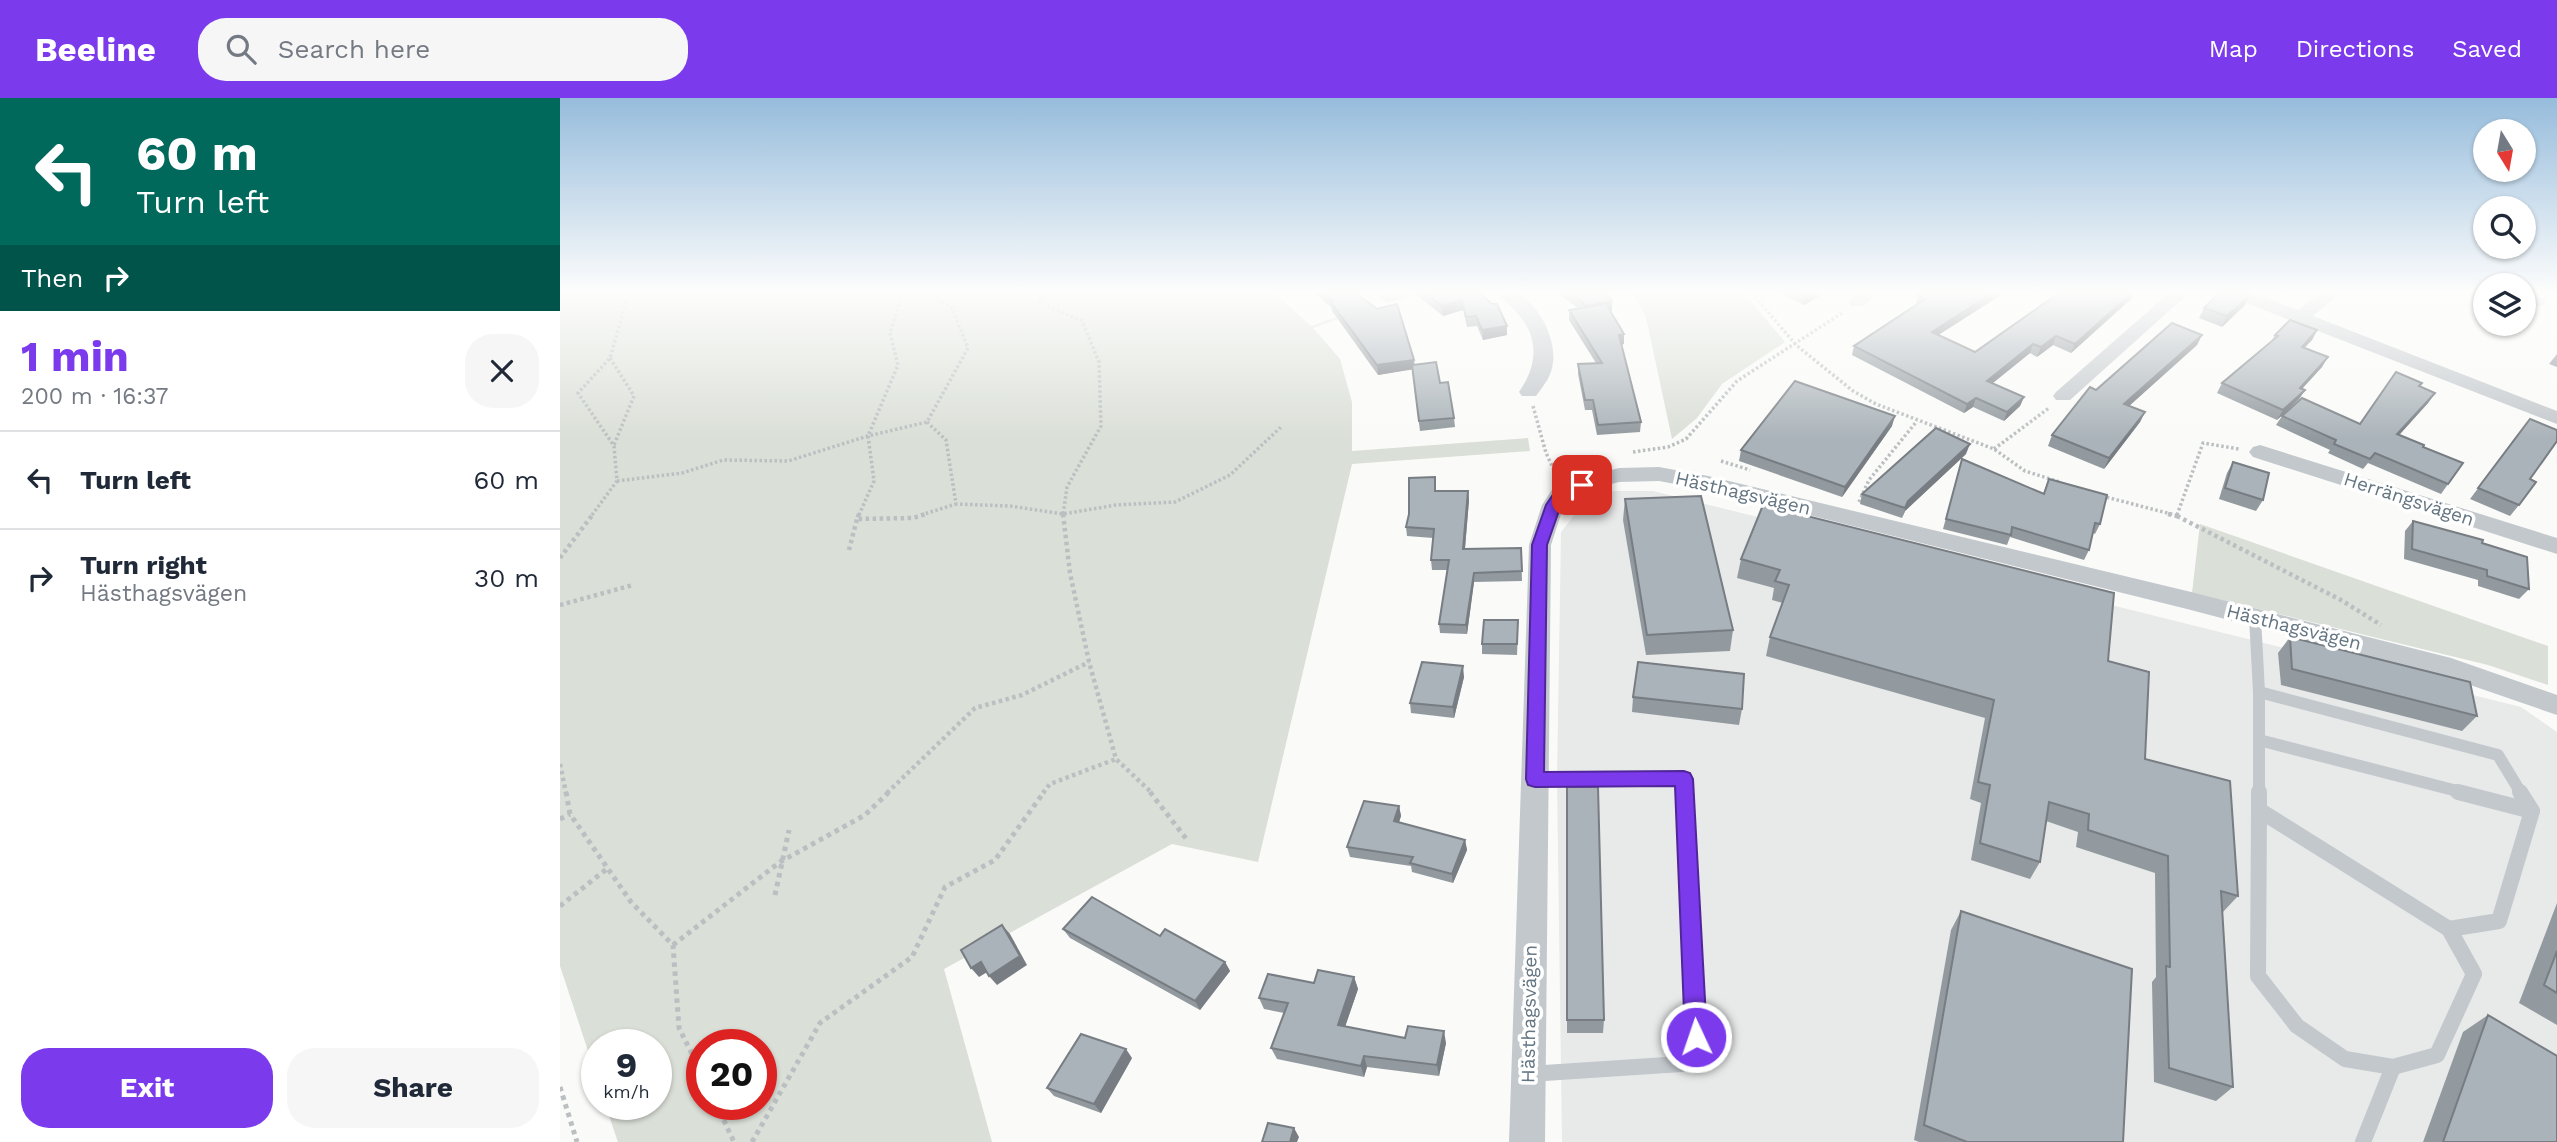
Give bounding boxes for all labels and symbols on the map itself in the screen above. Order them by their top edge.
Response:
north arrow [2473,119,2536,182]
pin [1552,455,1612,515]
street label: Hästhagsvägen [1673,466,1813,520]
street label: Herrängsvägen [2341,467,2477,531]
street label: Hästhagsvägen [2224,599,2364,655]
street label: Hästhagsvägen [1516,945,1542,1083]
position arrow [1659,1000,1733,1074]
speed limit sign: 20 [686,1029,777,1120]

